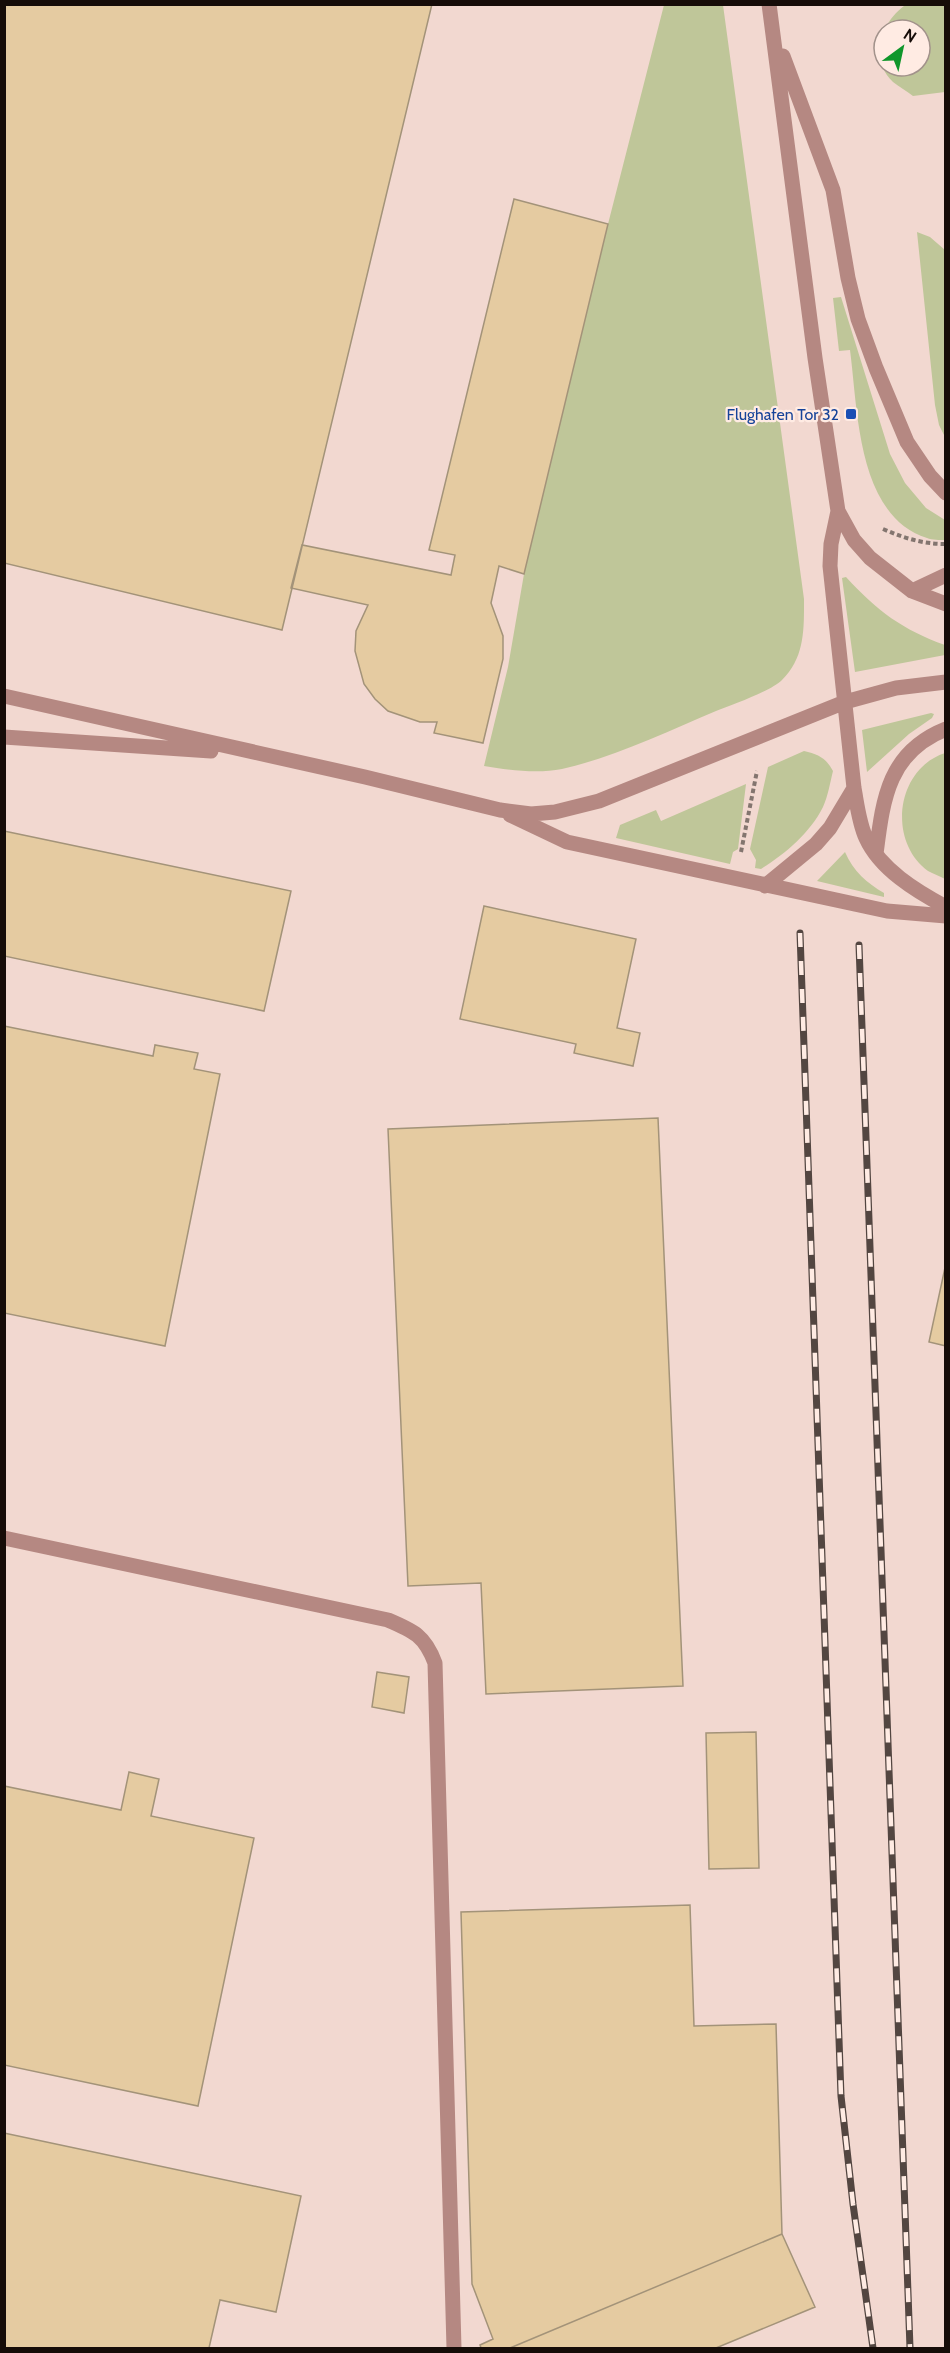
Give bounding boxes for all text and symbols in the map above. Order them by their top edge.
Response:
north arrow [872,18,932,78]
text: N [900,25,920,47]
place label: Flughafen Tor 32 [727,405,839,424]
marker: Flughafen Tor 32 [844,407,858,421]

